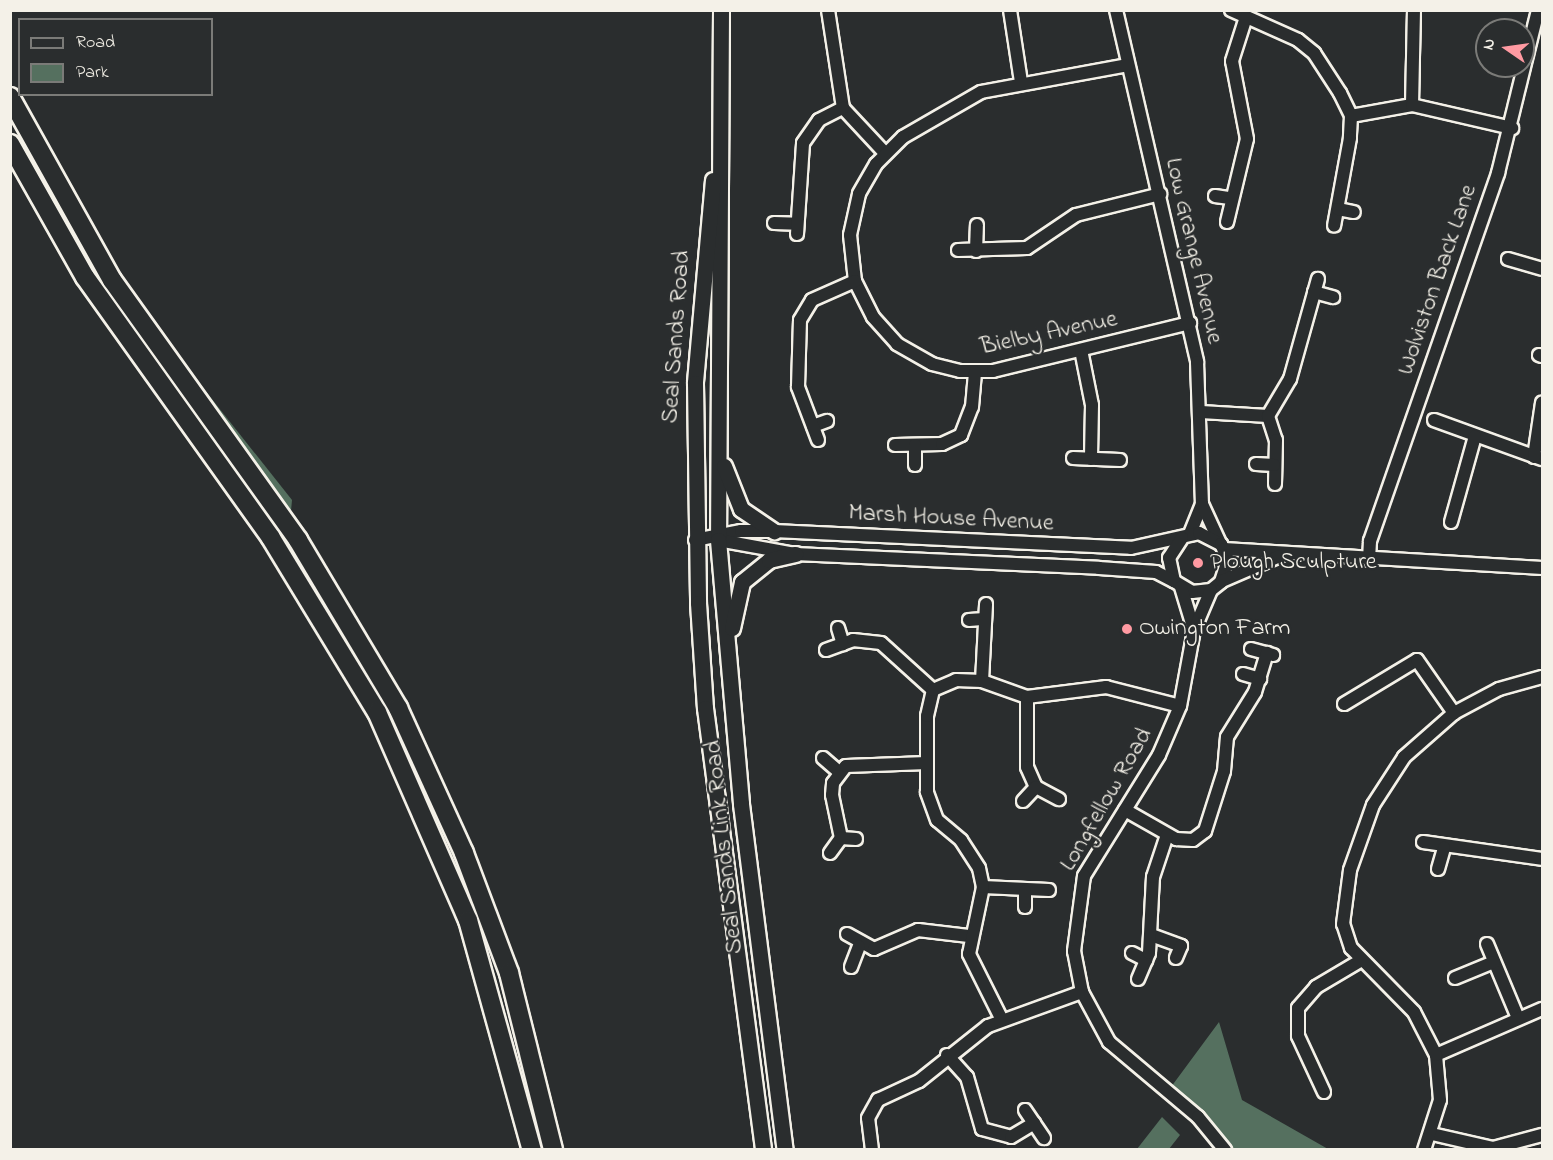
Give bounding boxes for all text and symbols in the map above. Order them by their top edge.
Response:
legend [18,18,213,96]
north arrow [1475,18,1535,78]
text: Road [76,30,115,56]
text: N [1477,36,1502,52]
text: Park [76,60,109,86]
street label: Low Grange Avenue [1158,155,1228,347]
street label: Wolviston Back Lane [1392,181,1484,379]
street label: Seal Sands Road [657,250,697,424]
street label: Bielby Avenue [978,305,1120,363]
street label: Marsh House Avenue [848,499,1054,539]
place label: Plough Sculpture [1210,549,1377,577]
marker: Plough Sculpture [1191,556,1205,570]
place label: Owington Farm [1139,615,1290,643]
marker: Owington Farm [1120,622,1134,636]
street label: Longfellow Road [1054,723,1160,877]
street label: Seal Sands Link Road [699,739,751,955]

